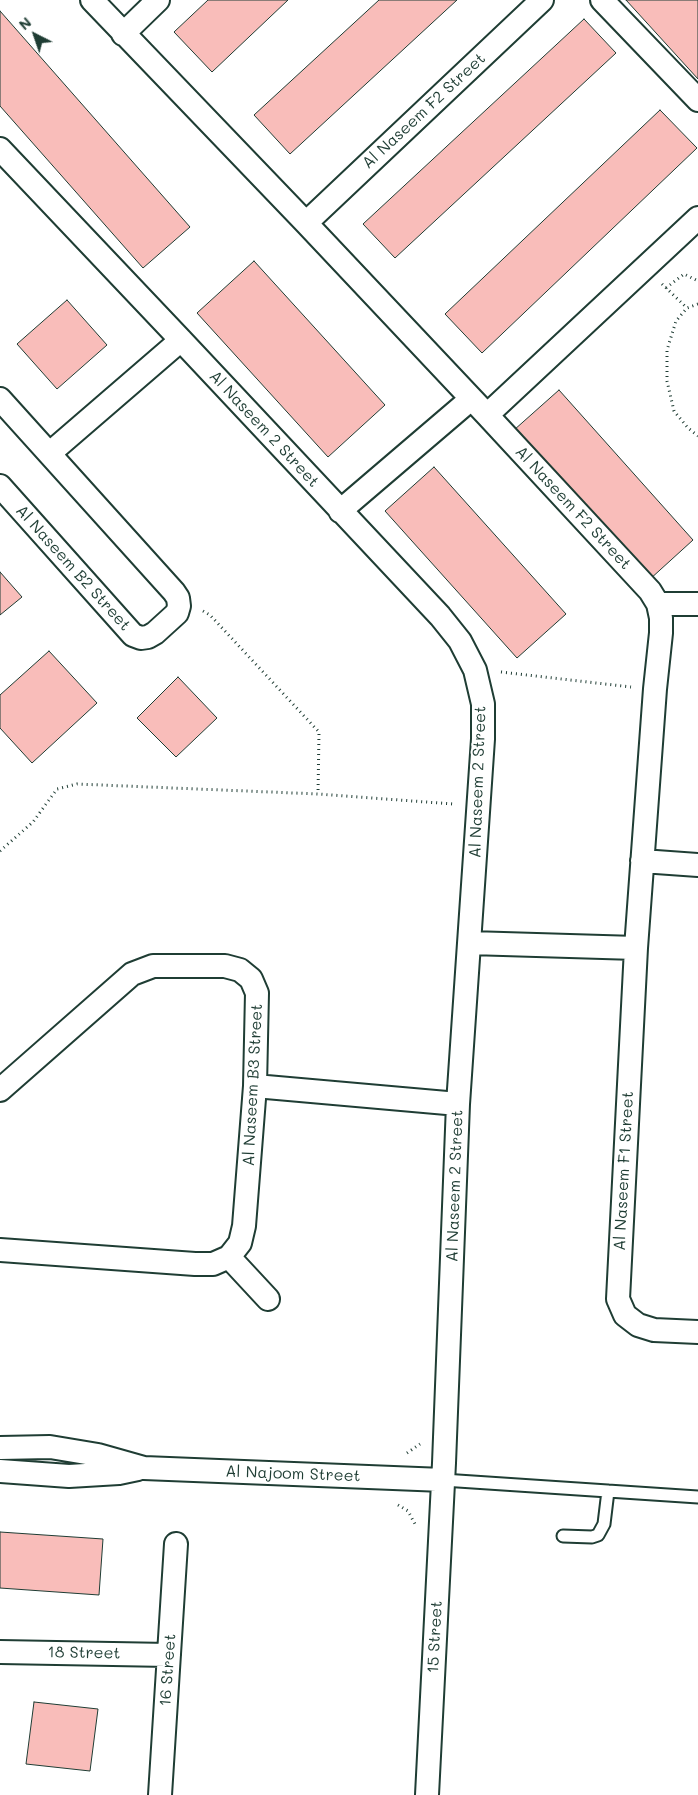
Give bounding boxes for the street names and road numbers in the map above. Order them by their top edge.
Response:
street label: Al Naseem F2 Street [358,49,490,173]
street label: Al Naseem 2 Street [205,367,323,491]
street label: Al Naseem F2 Street [511,442,635,574]
street label: Al Naseem B2 Street [12,501,134,635]
street label: Al Naseem 2 Street [466,706,490,858]
street label: Al Naseem B3 Street [239,1003,267,1167]
street label: Al Naseem F1 Street [610,1091,638,1251]
street label: Al Naseem 2 Street [443,1110,467,1262]
street label: Al Najoom Street [225,1462,361,1486]
street label: 15 Street [424,1600,446,1674]
street label: 16 Street [156,1633,180,1707]
street label: 18 Street [47,1643,121,1663]

